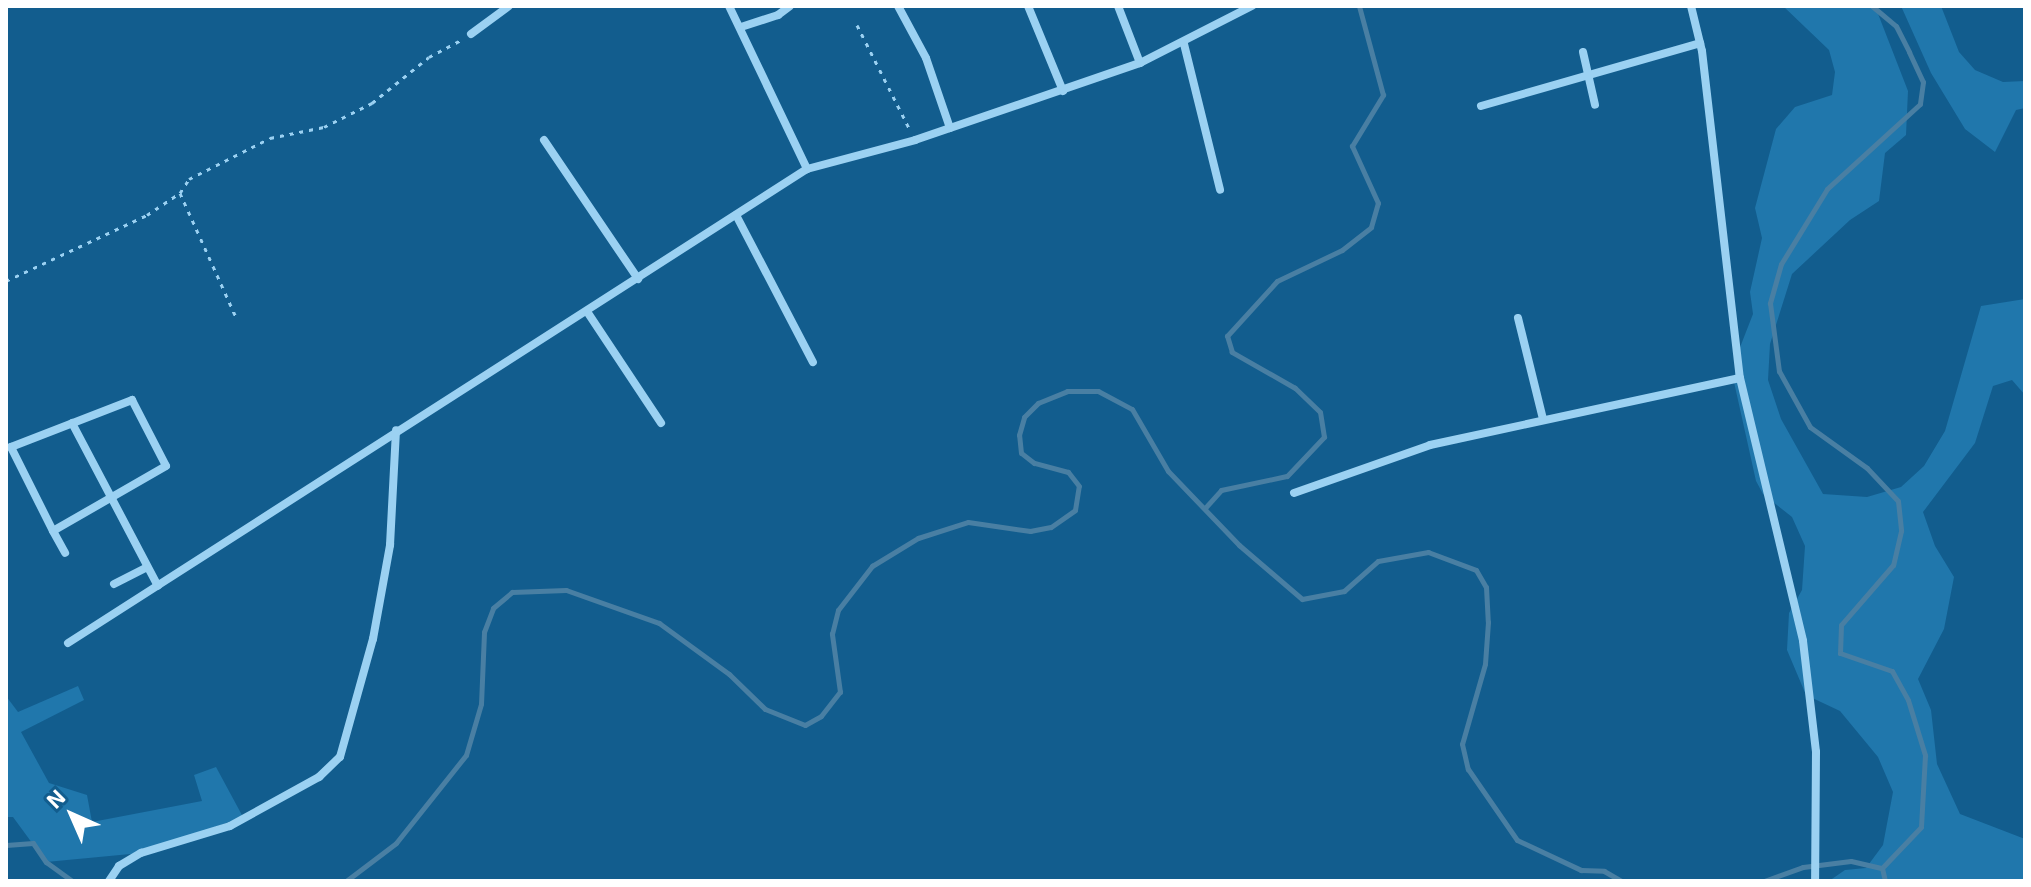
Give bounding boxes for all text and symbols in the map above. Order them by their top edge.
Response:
north arrow [32,775,112,855]
text: N [40,783,70,813]

